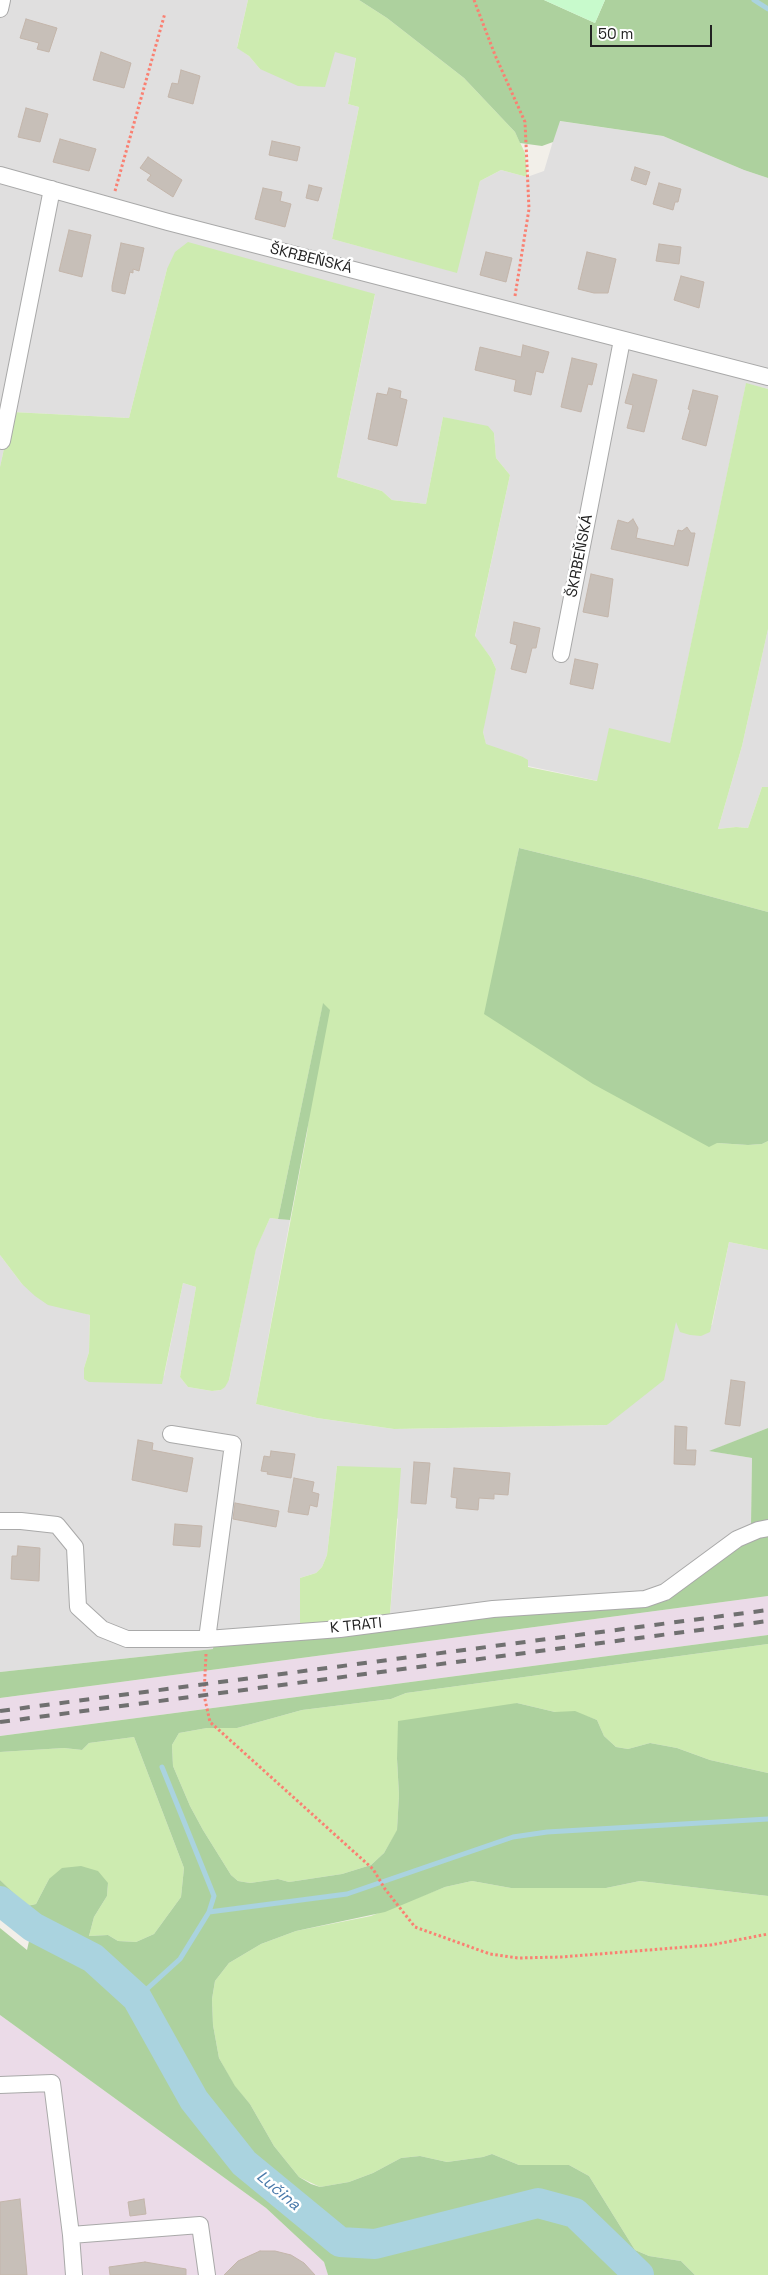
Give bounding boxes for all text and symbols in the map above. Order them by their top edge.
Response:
scale bar [593,15,716,47]
text: 50 m [598,24,633,43]
street label: ŠKRBEŇSKÁ [268,240,354,278]
street label: ŠKRBEŇSKÁ [563,513,597,599]
street label: K TRATI [329,1614,383,1638]
water label: Lučina [252,2167,304,2215]

